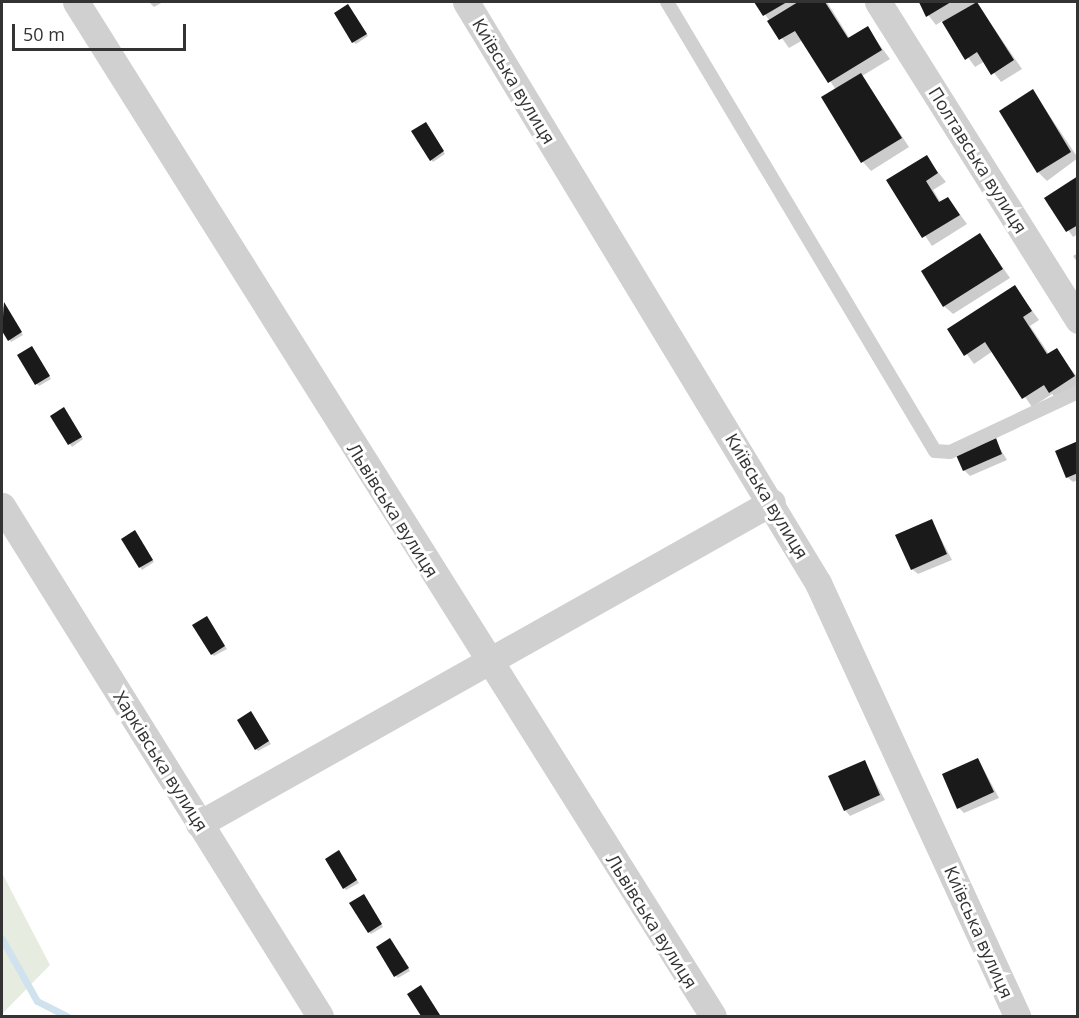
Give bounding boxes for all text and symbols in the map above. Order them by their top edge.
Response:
scale bar [15,12,189,50]
street label: Київська вулиця [468,14,560,148]
text: 50 m [23,22,65,46]
street label: Полтавська вулиця [924,83,1032,237]
street label: Київська вулиця [721,429,813,563]
street label: Львівська вулиця [343,439,443,581]
street label: Харківська вулиця [109,687,213,835]
street label: Львівська вулиця [602,850,702,992]
street label: Київська вулиця [940,862,1018,1002]

